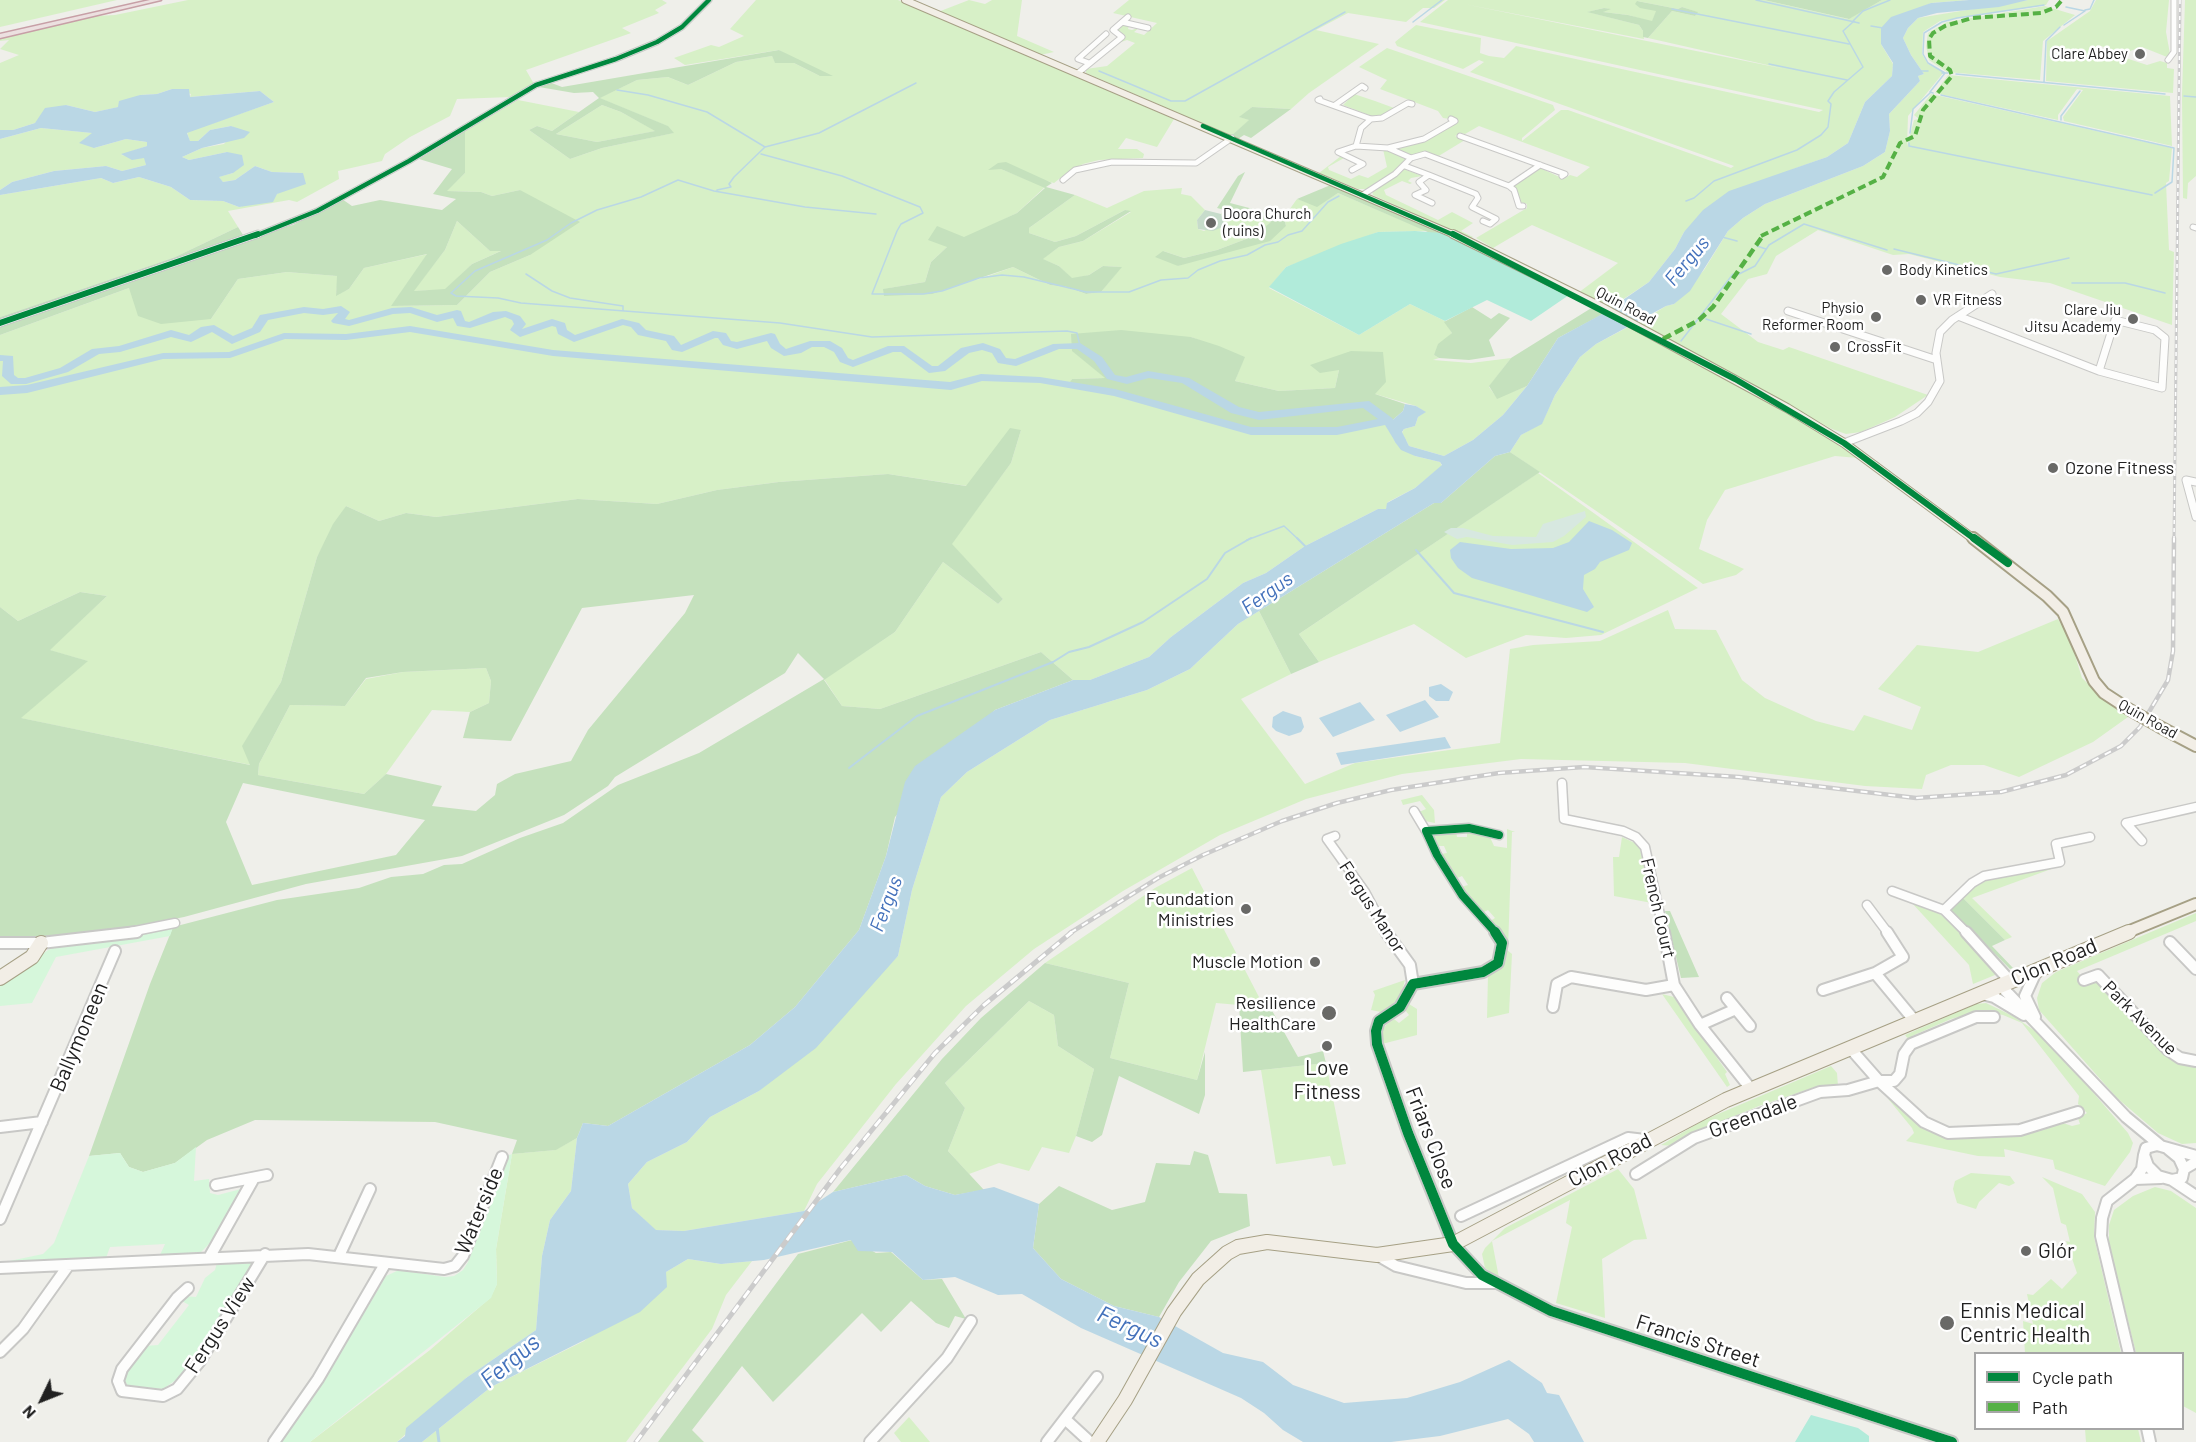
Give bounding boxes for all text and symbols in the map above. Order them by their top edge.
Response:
place label: Clare Abbey [2051,45,2128,63]
marker: Clare Abbey [2133,47,2147,61]
place label: Doora Church (ruins) [1223,205,1311,240]
marker: Doora Church (ruins) [1204,216,1218,230]
water label: Fergus [1659,231,1715,291]
place label: Body Kinetics [1899,261,1988,279]
marker: Body Kinetics [1880,263,1894,277]
street label: Quin Road [1593,283,1659,329]
place label: VR Fitness [1933,291,2002,309]
marker: VR Fitness [1914,293,1928,307]
place label: Physio Reformer Room [1762,299,1864,334]
place label: Clare Jiu Jitsu Academy [2025,301,2121,336]
marker: Physio Reformer Room [1869,310,1883,324]
marker: Clare Jiu Jitsu Academy [2126,312,2140,326]
place label: CrossFit [1847,338,1902,356]
marker: CrossFit [1828,340,1842,354]
place label: Ozone Fitness [2065,457,2174,479]
marker: Ozone Fitness [2046,461,2060,475]
water label: Fergus [1237,567,1297,619]
street label: Quin Road [2115,695,2181,743]
street label: French Court [1636,856,1680,960]
street label: Fergus Manor [1334,857,1410,957]
water label: Fergus [864,873,908,935]
place label: Foundation Ministries [1146,888,1234,930]
marker: Foundation Ministries [1239,902,1253,916]
street label: Clon Road [2007,933,2101,991]
place label: Muscle Motion [1192,951,1303,973]
marker: Muscle Motion [1308,955,1322,969]
street label: Park Avenue [2098,976,2182,1060]
street label: Ballymoneen [45,978,113,1096]
place label: Resilience HealthCare [1229,992,1316,1034]
marker: Resilience HealthCare [1320,1004,1338,1022]
marker: Love Fitness [1320,1039,1334,1053]
place label: Love Fitness [1294,1055,1360,1105]
street label: Friars Close [1400,1083,1462,1193]
street label: Greendale [1705,1088,1801,1144]
street label: Clon Road [1564,1128,1656,1192]
street label: Waterside [449,1164,509,1258]
place label: Glór [2038,1238,2075,1264]
marker: Glór [2019,1244,2033,1258]
street label: Fergus View [179,1272,261,1378]
place label: Ennis Medical Centric Health [1960,1298,2090,1348]
water label: Fergus [1093,1299,1167,1355]
street label: Francis Street [1633,1309,1763,1373]
marker: Ennis Medical Centric Health [1938,1314,1956,1332]
water label: Fergus [474,1328,546,1394]
legend [1974,1352,2184,1430]
text: Cycle path [2032,1366,2113,1388]
north arrow [12,1370,72,1430]
text: Path [2032,1396,2068,1418]
text: N [18,1402,39,1423]

